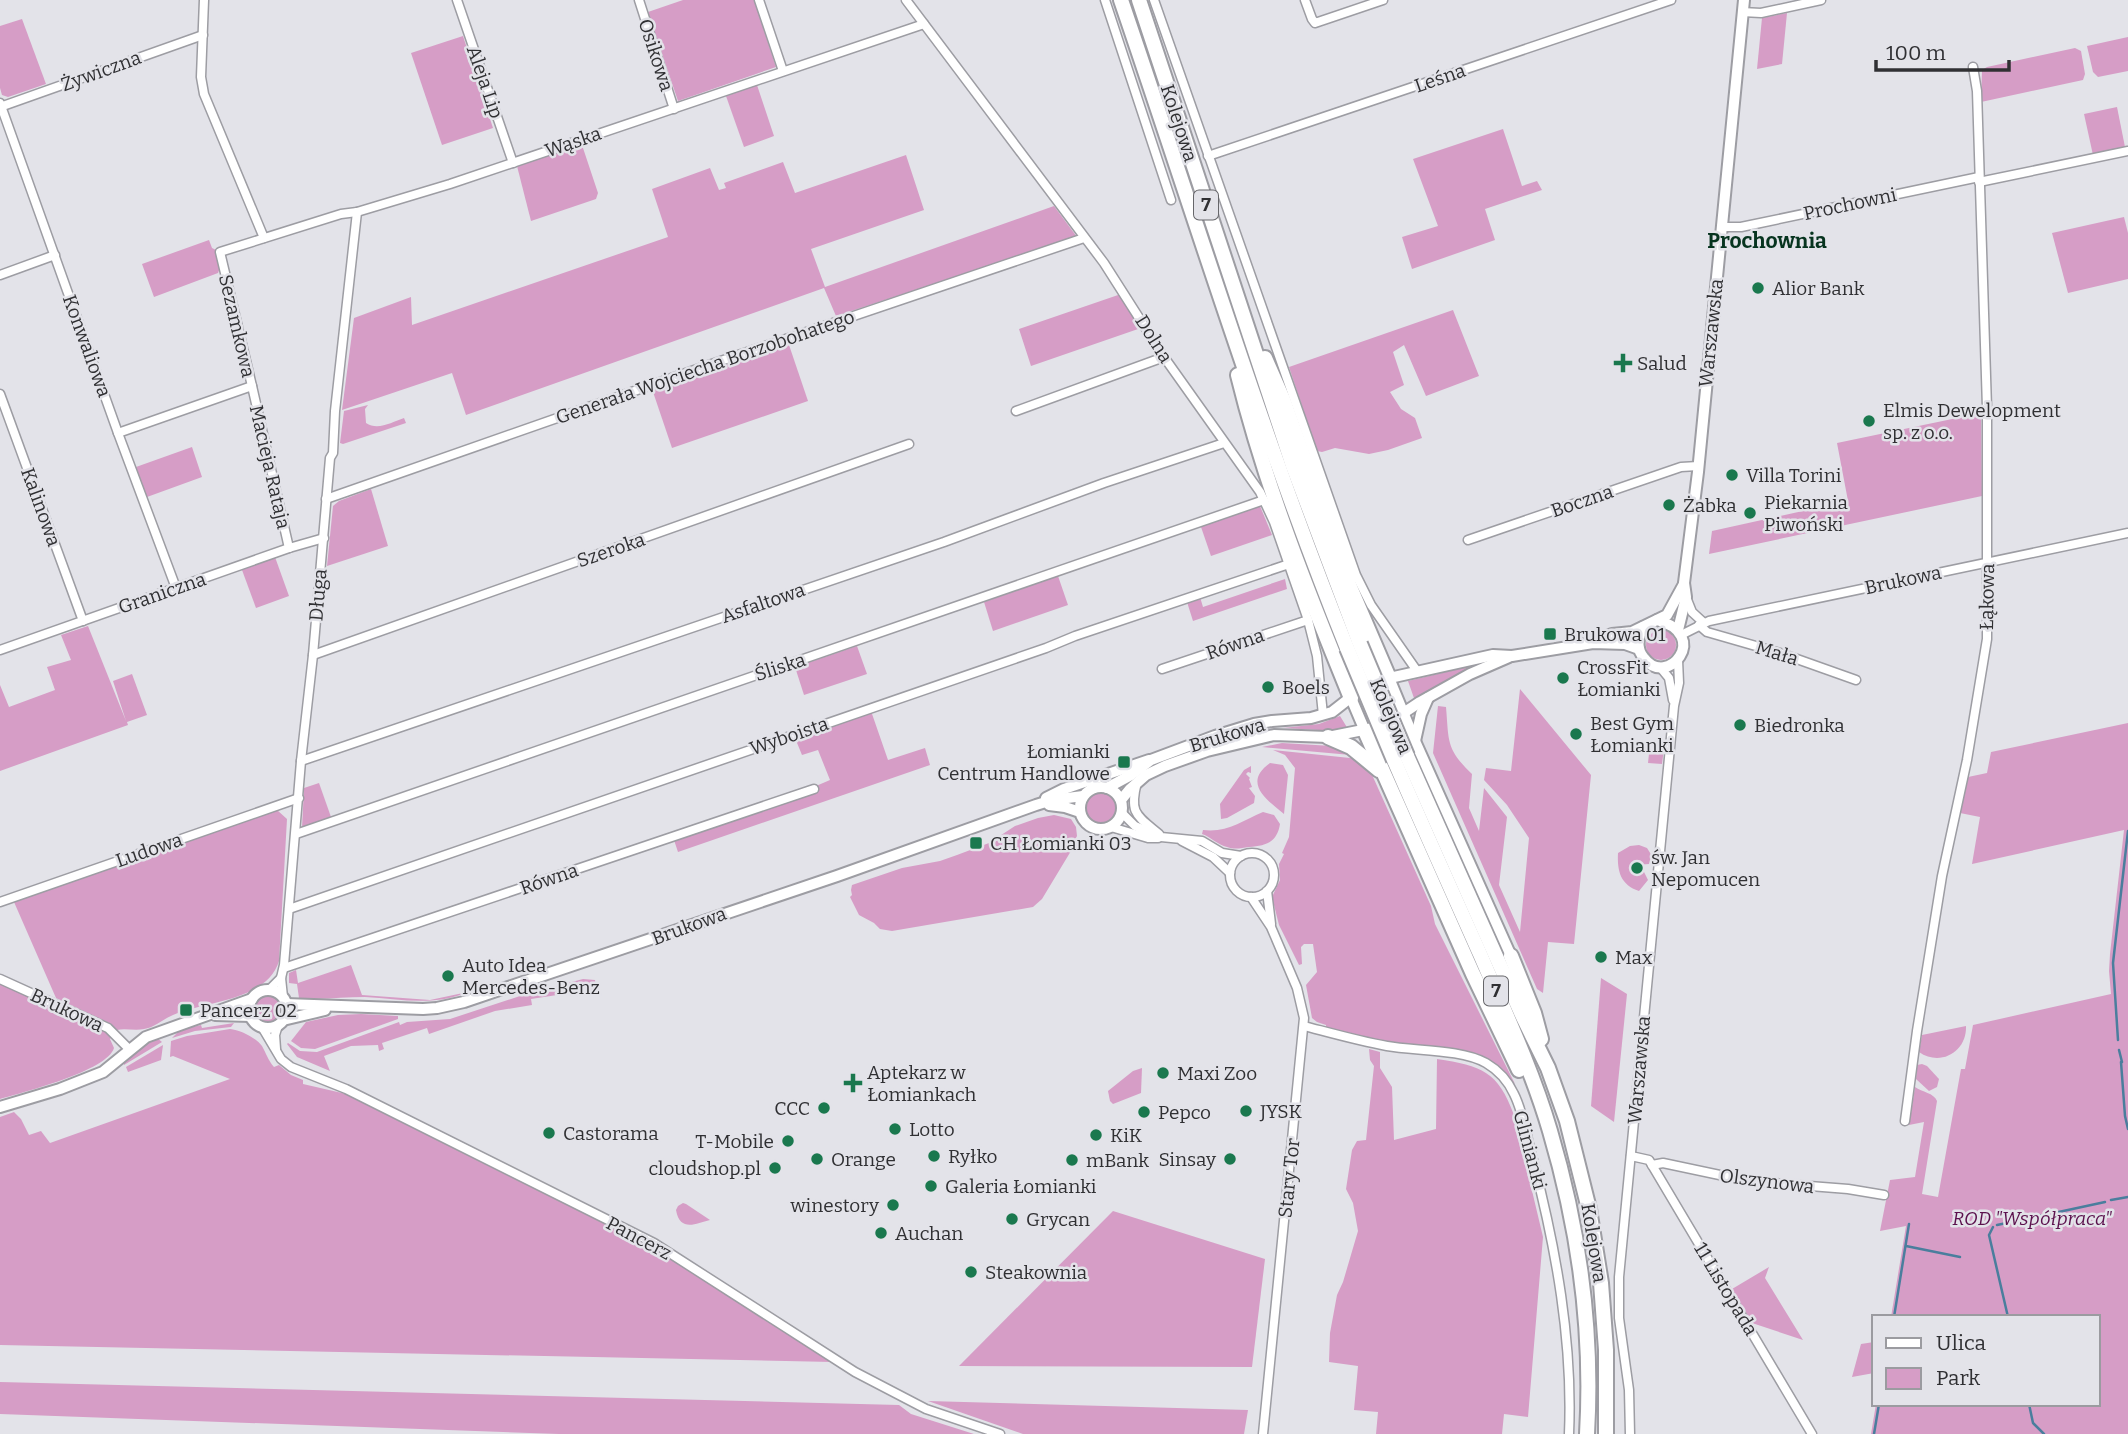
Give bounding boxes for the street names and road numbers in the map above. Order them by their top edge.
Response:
street label: Osikowa [634,16,679,95]
street label: Aleja Lip [462,43,508,121]
street label: Żywiczna [58,46,145,96]
street label: Leśna [1411,58,1469,97]
street label: Kolejowa [1156,81,1202,165]
street label: Wąska [542,121,605,162]
street label: Prochowni [1801,183,1899,225]
road number: 7 [1194,190,1218,220]
street label: Sezamkowa [214,272,260,380]
street label: Warszawska [1694,277,1728,388]
street label: Konwaliowa [58,292,116,401]
street label: Generała Wojciecha Borzobohatego [553,305,857,429]
street label: Dolna [1130,311,1178,368]
street label: Macieja Rataja [245,403,296,532]
street label: Kalinowa [16,465,66,550]
street label: Boczna [1548,479,1617,522]
street label: Szeroka [574,527,649,572]
street label: Brukowa [1863,561,1944,599]
street label: Łąkowa [1975,563,1999,631]
street label: Graniczna [115,567,209,619]
street label: Długa [304,567,332,622]
street label: Asfaltowa [718,578,808,628]
street label: Równa [1203,623,1268,665]
street label: Mała [1753,636,1802,671]
street label: Śliska [752,648,809,686]
street label: Kolejowa [1365,675,1417,758]
street label: Wyboista [747,712,832,760]
street label: Brukowa [1186,712,1268,757]
street label: Ludowa [113,828,186,872]
street label: Równa [517,858,582,900]
street label: Brukowa [648,902,730,950]
road number: 7 [1484,976,1508,1006]
street label: Brukowa [27,983,108,1037]
street label: Warszawska [1623,1014,1655,1125]
street label: Glinianki [1508,1108,1552,1192]
street label: Stary Tor [1273,1136,1305,1219]
street label: Olszynowa [1718,1164,1816,1198]
street label: Kolejowa [1576,1202,1612,1285]
street label: Pancerz [602,1211,676,1265]
street label: 11 Listopada [1689,1238,1763,1340]

